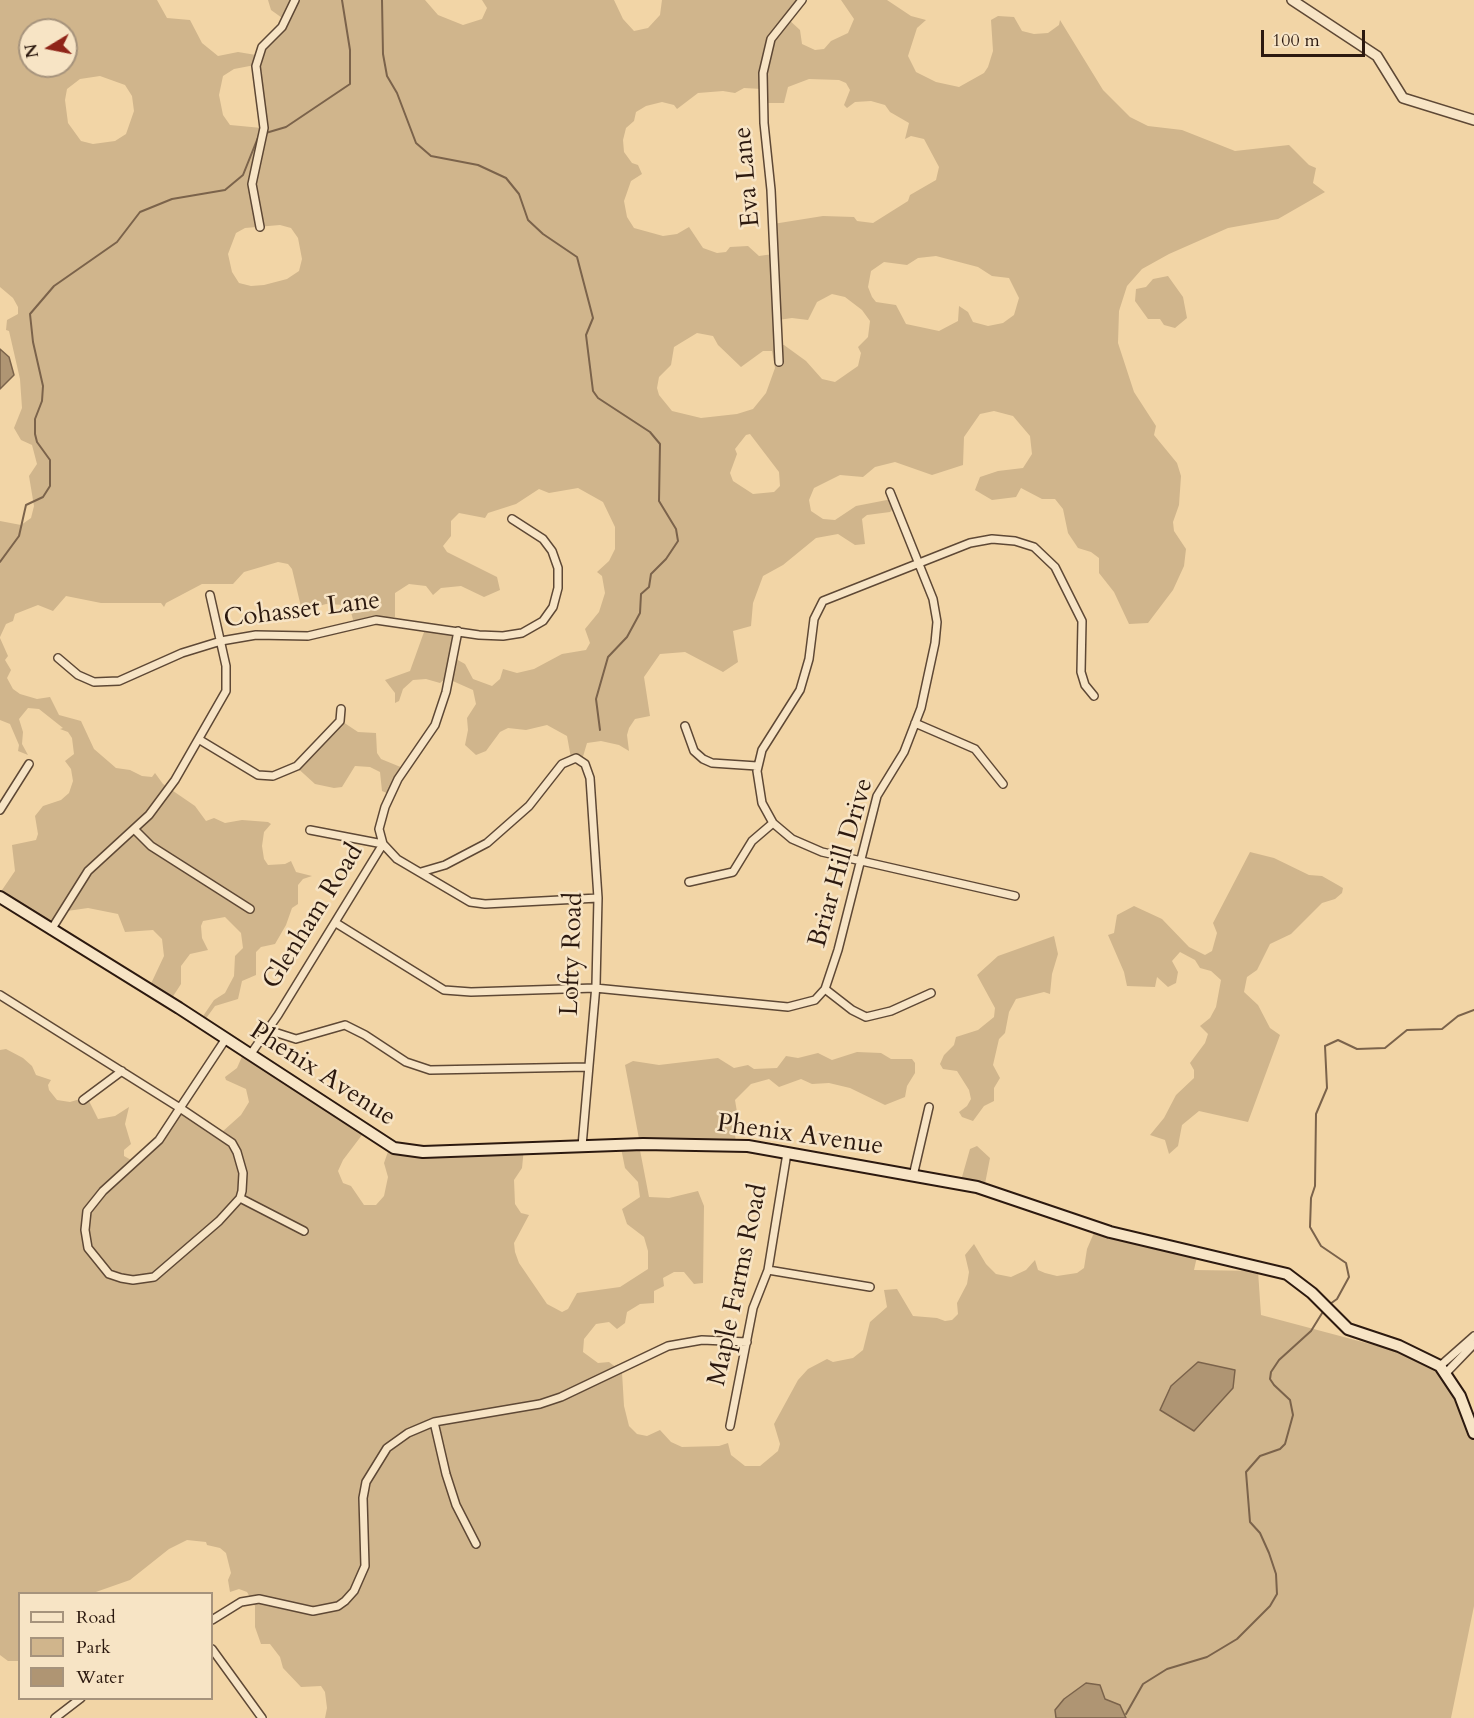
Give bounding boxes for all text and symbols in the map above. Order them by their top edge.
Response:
north arrow [18,18,78,78]
scale bar [1264,18,1368,56]
text: 100 m [1272,28,1320,53]
text: N [20,42,44,60]
street label: Eva Lane [728,125,768,229]
street label: Cohasset Lane [222,586,382,636]
street label: Briar Hill Drive [803,775,881,951]
street label: Glenham Road [257,839,371,995]
street label: Lofty Road [555,892,591,1016]
street label: Phenix Avenue [243,1016,401,1134]
street label: Phenix Avenue [715,1109,885,1163]
street label: Maple Farms Road [702,1181,776,1389]
legend [18,1592,213,1700]
text: Road [76,1605,116,1630]
text: Park [76,1635,111,1660]
text: Water [76,1665,124,1690]

